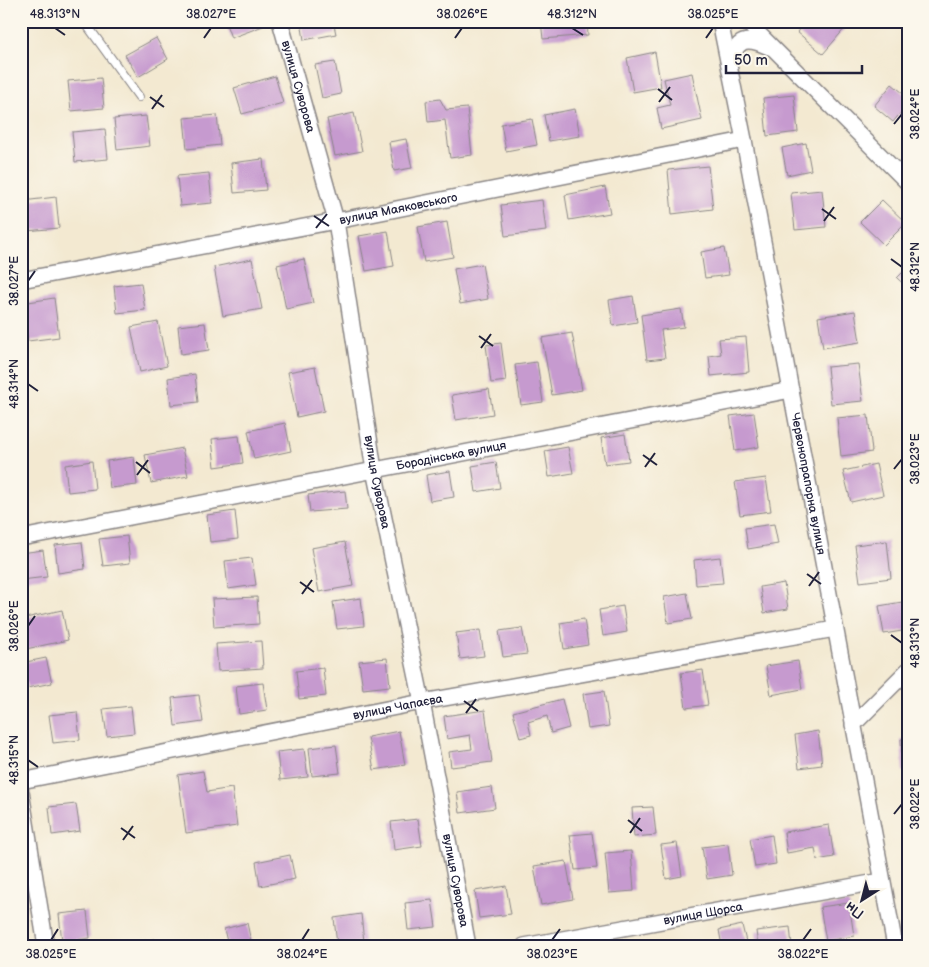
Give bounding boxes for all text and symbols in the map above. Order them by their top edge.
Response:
text: 48.313°N [30,7,80,22]
text: 38.027°E [186,7,236,22]
text: 38.026°E [436,7,488,22]
text: 48.312°N [547,7,597,22]
text: 38.025°E [687,7,739,22]
street label: вулиця Суворова [278,39,318,134]
scale bar [726,42,863,74]
text: 50 m [734,51,768,70]
text: 38.024°E [908,88,923,139]
street label: вулиця Маяковського [338,190,459,228]
text: 48.312°N [908,242,923,292]
text: 38.027°E [7,256,22,306]
text: 48.314°N [7,359,22,409]
street label: Червонопрапорна вулиця [787,411,829,556]
text: 38.023°E [908,433,923,485]
street label: вулиця Суворова [361,434,393,530]
street label: Бородінська вулиця [395,438,508,474]
text: 38.026°E [7,600,22,652]
text: 48.313°N [908,618,923,668]
street label: вулиця Чапаєва [352,691,444,723]
text: 48.315°N [7,735,22,785]
text: 38.022°E [908,778,923,830]
street label: вулиця Суворова [439,832,471,929]
north arrow [836,874,886,924]
text: Пн [842,898,867,922]
street label: вулиця Щорса [662,899,744,929]
text: 38.025°E [25,947,77,962]
text: 38.024°E [277,947,328,962]
text: 38.023°E [526,947,578,962]
text: 38.022°E [778,947,829,962]

